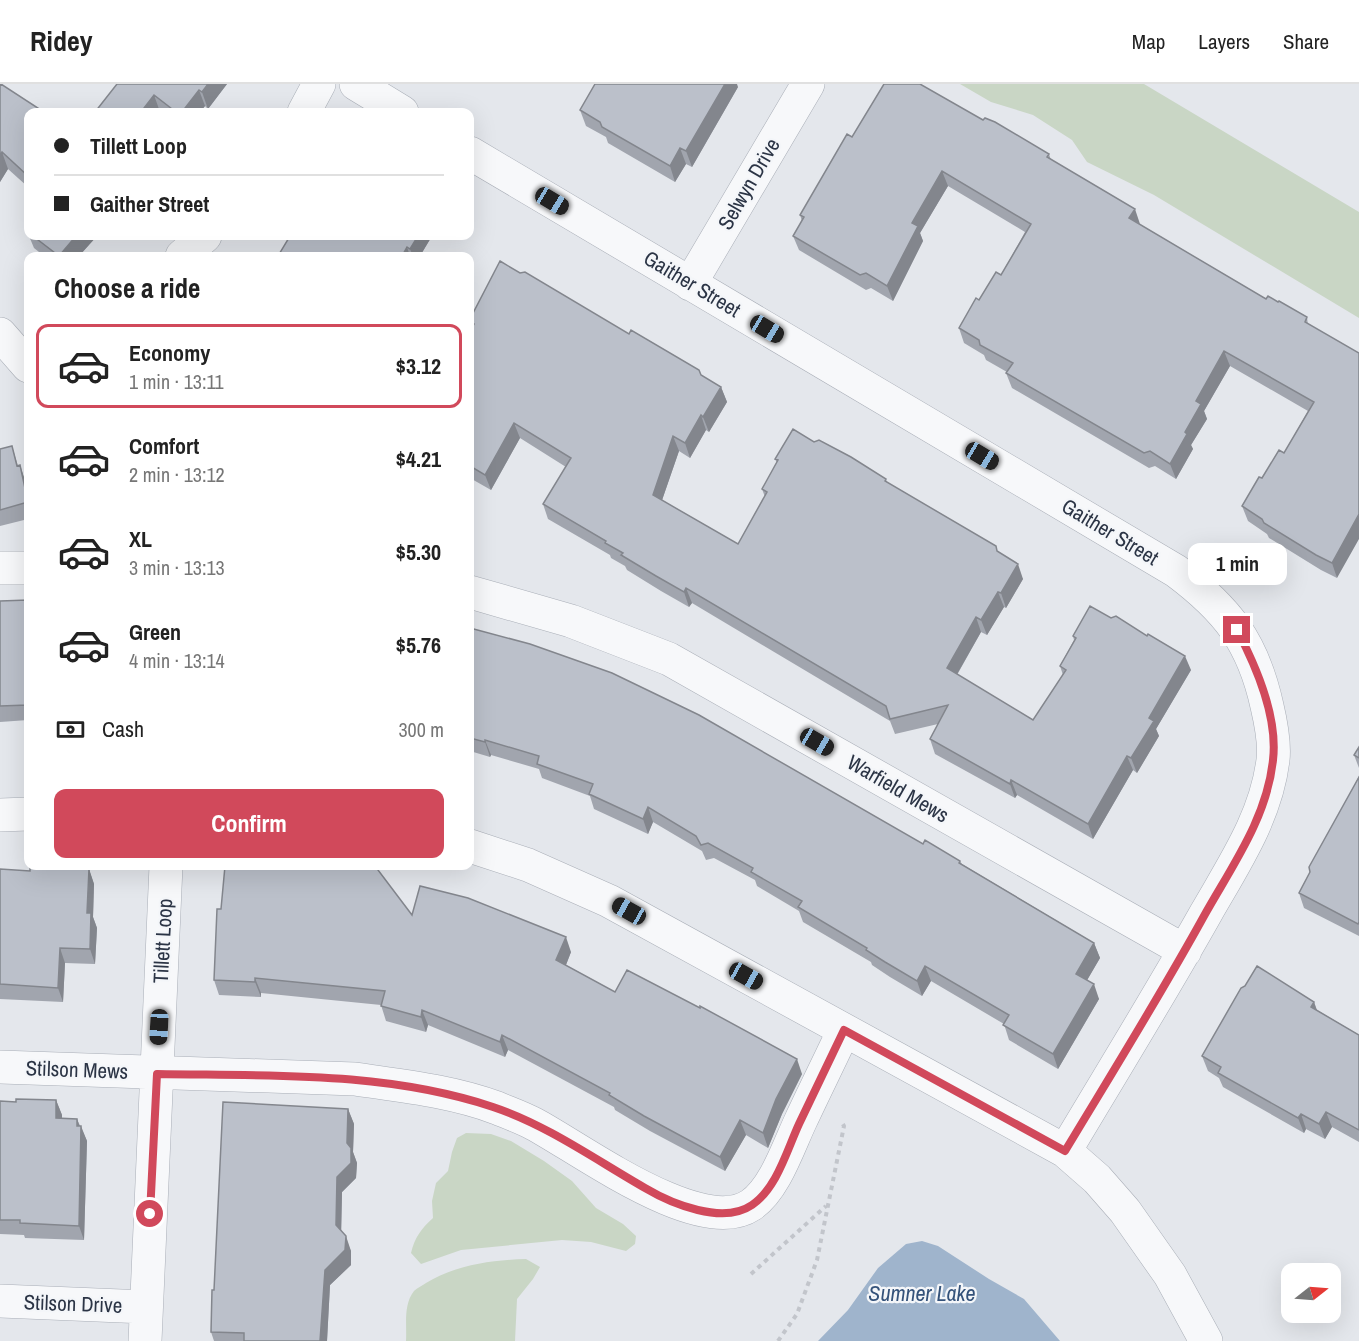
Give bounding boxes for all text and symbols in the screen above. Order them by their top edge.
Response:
text: Ridey [30,22,93,60]
text: Map [1132,27,1165,56]
text: Layers [1198,27,1250,56]
text: Share [1283,27,1329,56]
text: Tillett Loop [90,131,187,161]
street label: Selwyn Drive [711,133,786,235]
car [532,184,572,218]
text: Gaither Street [90,189,209,219]
street label: Gaither Street [638,243,746,324]
text: Choose a ride [54,270,200,306]
car [747,312,787,346]
text: Economy [129,338,210,368]
icon: car [57,339,111,393]
text: $3.12 [396,351,441,381]
text: 1 min · 13:11 [129,368,224,395]
text: Comfort [129,431,199,461]
icon: car [57,432,111,486]
car [962,439,1002,473]
text: $4.21 [396,444,441,474]
text: 2 min · 13:12 [129,461,225,488]
street label: Gaither Street [1056,491,1164,572]
text: XL [129,524,152,554]
icon: car [57,525,111,579]
text: $5.30 [396,537,441,567]
callout: 1 min [1188,543,1286,585]
text: 1 min [1216,550,1259,577]
text: 3 min · 13:13 [129,554,225,581]
route end [1223,616,1250,643]
text: Green [129,617,181,647]
icon: car [57,618,111,672]
text: $5.76 [396,630,441,660]
text: 4 min · 13:14 [129,647,225,674]
icon: cash [54,713,87,746]
text: Cash [102,714,144,744]
text: 300 m [398,716,444,743]
car [797,725,837,759]
street label: Warfield Mews [842,748,955,829]
button: Confirm [54,789,444,858]
car [609,894,649,928]
street label: Tillett Loop [146,898,179,984]
car [726,959,766,993]
car [149,1009,169,1045]
street label: Stilson Mews [25,1053,129,1086]
route start [136,1200,163,1227]
north arrow [1281,1263,1341,1323]
map controls [1281,1263,1341,1323]
water label: Sumner Lake [868,1278,976,1308]
street label: Stilson Drive [23,1287,123,1320]

